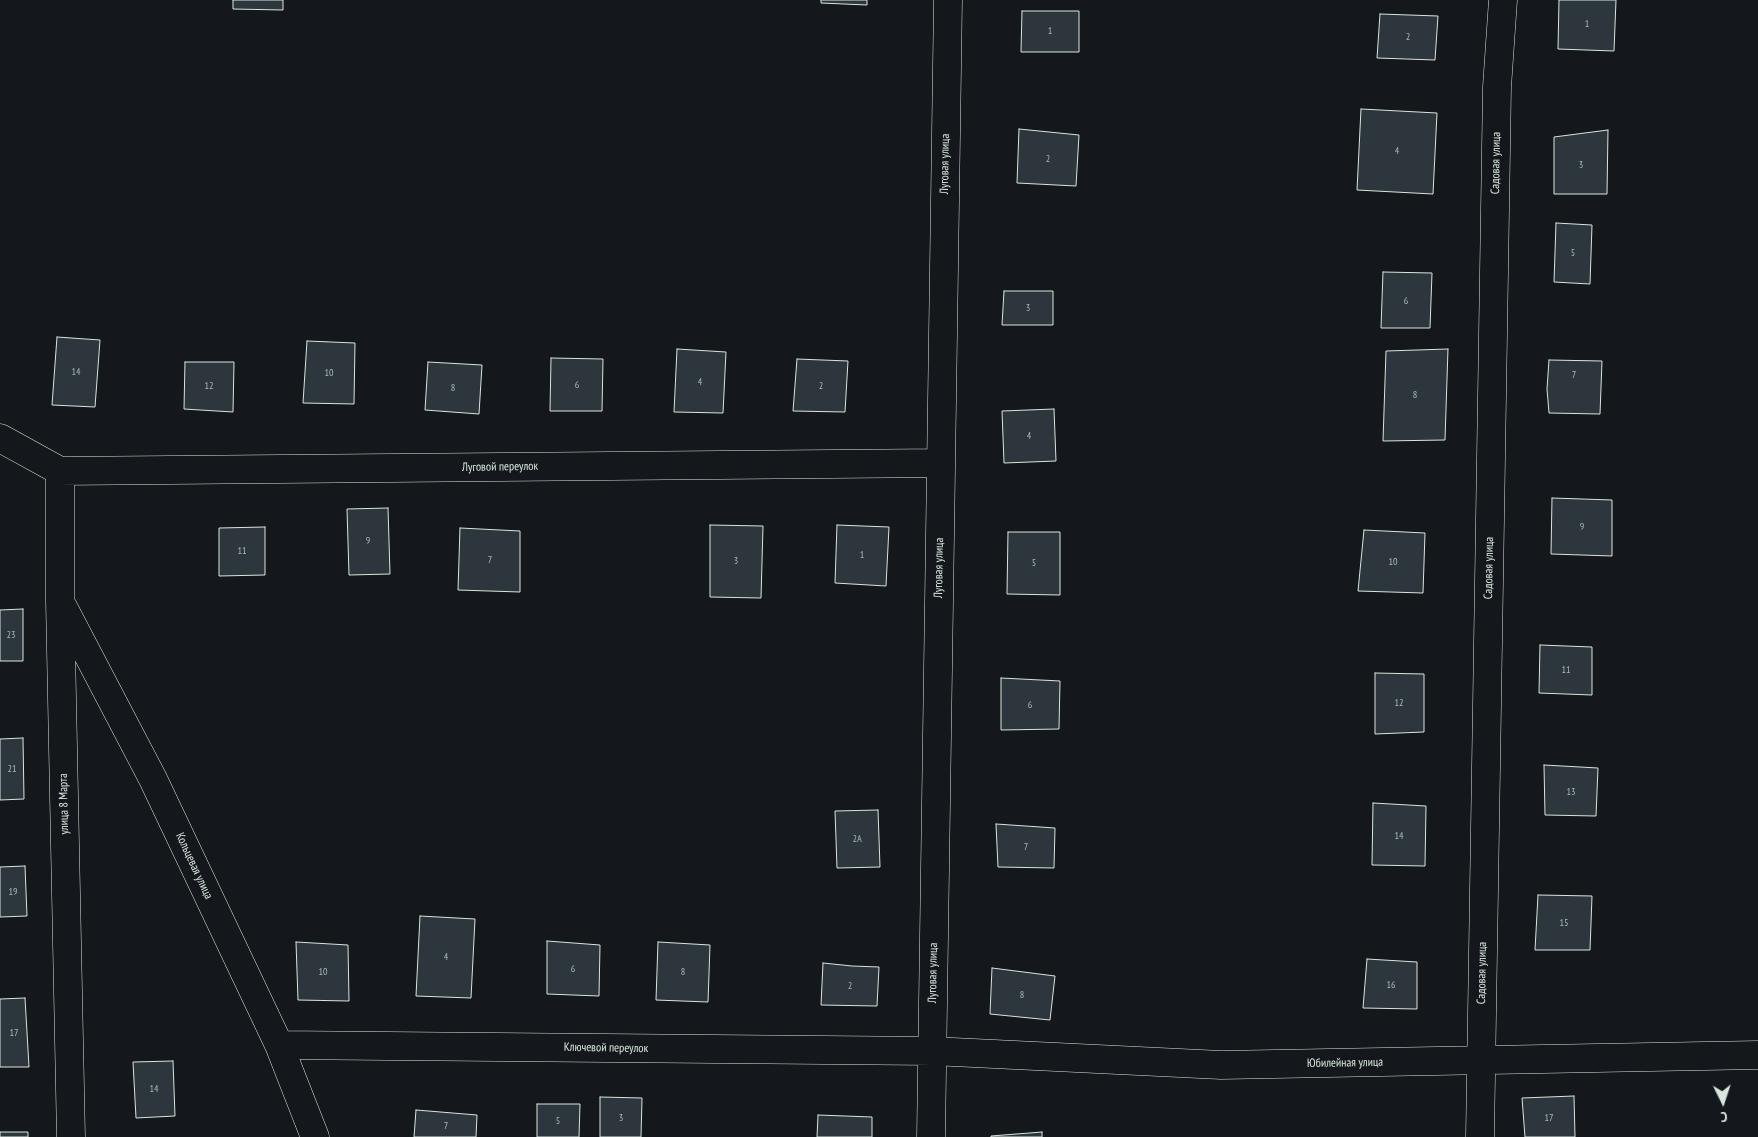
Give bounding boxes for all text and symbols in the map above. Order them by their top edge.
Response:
house number: 1 [1585,18,1589,30]
house number: 1 [1048,25,1052,37]
house number: 2 [1406,31,1410,43]
street label: Садовая улица [1488,132,1504,194]
street label: Луговая улица [937,134,953,194]
house number: 4 [1395,145,1399,157]
house number: 2 [1046,153,1050,165]
house number: 3 [1579,159,1583,171]
house number: 5 [1571,247,1575,259]
house number: 6 [1404,295,1408,307]
house number: 3 [1026,302,1030,314]
house number: 14 [72,366,80,378]
house number: 10 [325,367,333,379]
house number: 7 [1572,369,1576,381]
house number: 4 [698,376,702,388]
house number: 6 [575,379,579,391]
house number: 12 [205,380,213,392]
house number: 2 [819,380,823,392]
house number: 8 [451,382,455,394]
house number: 8 [1413,389,1417,401]
house number: 4 [1027,430,1031,442]
street label: Луговой переулок [462,459,538,475]
house number: 9 [1580,521,1584,533]
house number: 9 [366,535,370,547]
street label: Садовая улица [1481,537,1497,599]
street label: Луговая улица [931,538,947,598]
house number: 11 [238,545,246,557]
house number: 1 [860,549,864,561]
house number: 7 [488,554,492,566]
house number: 3 [734,555,738,567]
house number: 10 [1389,556,1397,568]
house number: 5 [1032,557,1036,569]
house number: 23 [7,629,15,641]
house number: 11 [1562,664,1570,676]
house number: 12 [1395,697,1403,709]
house number: 6 [1028,699,1032,711]
house number: 21 [8,763,16,775]
street label: улица 8 Марта [56,773,72,835]
house number: 13 [1567,786,1575,798]
street label: Кольцевая улица [172,830,216,902]
house number: 14 [1395,830,1403,842]
house number: 2А [852,833,862,845]
house number: 7 [1024,841,1028,853]
house number: 19 [9,886,17,898]
house number: 15 [1560,917,1568,929]
street label: Садовая улица [1474,942,1490,1004]
street label: Луговая улица [925,943,941,1003]
house number: 4 [444,951,448,963]
house number: 6 [571,963,575,975]
house number: 10 [319,966,327,978]
house number: 8 [681,966,685,978]
house number: 16 [1387,979,1395,991]
house number: 2 [848,980,852,992]
house number: 8 [1020,989,1024,1001]
house number: 17 [10,1027,18,1039]
street label: Ключевой переулок [564,1040,648,1056]
street label: Юбилейная улица [1307,1055,1383,1071]
north arrow [1698,1077,1748,1127]
house number: 14 [150,1083,158,1095]
text: С [1720,1108,1728,1126]
house number: 3 [619,1112,623,1124]
house number: 17 [1545,1112,1553,1124]
house number: 5 [556,1115,560,1127]
house number: 7 [444,1120,448,1132]

